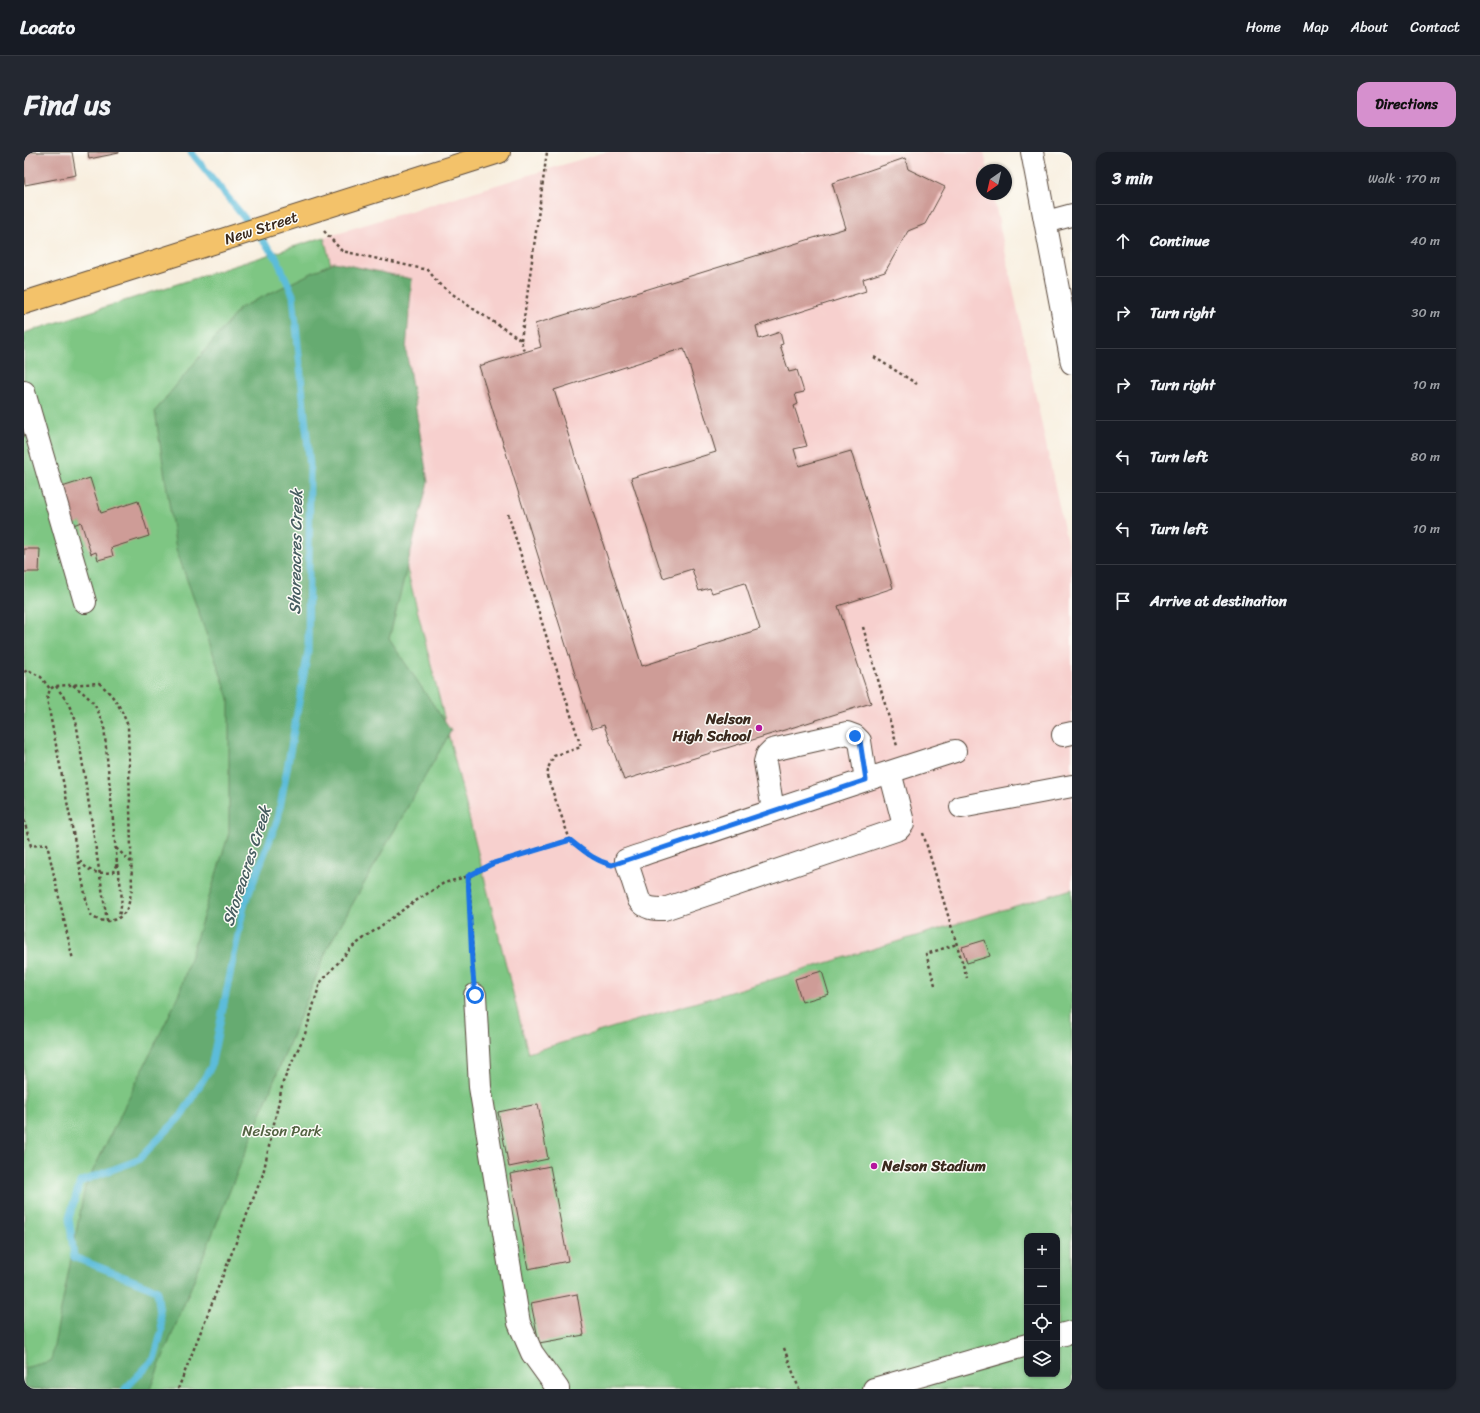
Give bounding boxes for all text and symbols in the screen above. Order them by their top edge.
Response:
text: Locato [20,11,75,44]
text: Home [1246,15,1281,40]
text: Map [1303,15,1329,40]
text: About [1351,15,1388,40]
text: Contact [1410,15,1460,40]
text: Find us [24,80,111,129]
button: Directions [1357,82,1456,127]
text: 3 min [1112,163,1153,193]
north arrow [976,164,1012,200]
text: Walk · 170 m [1368,167,1440,190]
street label: New Street [221,204,302,252]
text: Continue [1150,228,1210,254]
text: 40 m [1410,229,1440,252]
icon: ahead [1112,230,1134,252]
text: Turn right [1150,300,1215,326]
text: 30 m [1411,301,1440,324]
icon: right [1112,302,1134,324]
text: Turn right [1150,372,1215,398]
text: 10 m [1413,373,1440,396]
icon: right [1112,374,1134,396]
text: Turn left [1150,444,1208,470]
text: 80 m [1411,445,1440,468]
icon: left [1112,446,1134,468]
water label: Shoreacres Creek [280,487,311,615]
text: Turn left [1150,516,1208,542]
text: 10 m [1413,517,1440,540]
icon: left [1112,518,1134,540]
text: Arrive at destination [1150,588,1287,614]
icon: arrive [1112,590,1134,612]
place label: Nelson High School [672,706,752,749]
marker: Nelson High School [754,723,764,733]
route end [846,727,864,745]
water label: Shoreacres Creek [213,800,280,930]
route start [466,986,484,1004]
park label: Nelson Park [242,1118,322,1144]
place label: Nelson Stadium [881,1153,987,1179]
marker: Nelson Stadium [869,1161,879,1171]
map controls [1024,1233,1060,1377]
button: + [1024,1233,1060,1269]
button: − [1024,1269,1060,1305]
button: locate [1024,1305,1060,1341]
button: layers [1024,1341,1060,1377]

